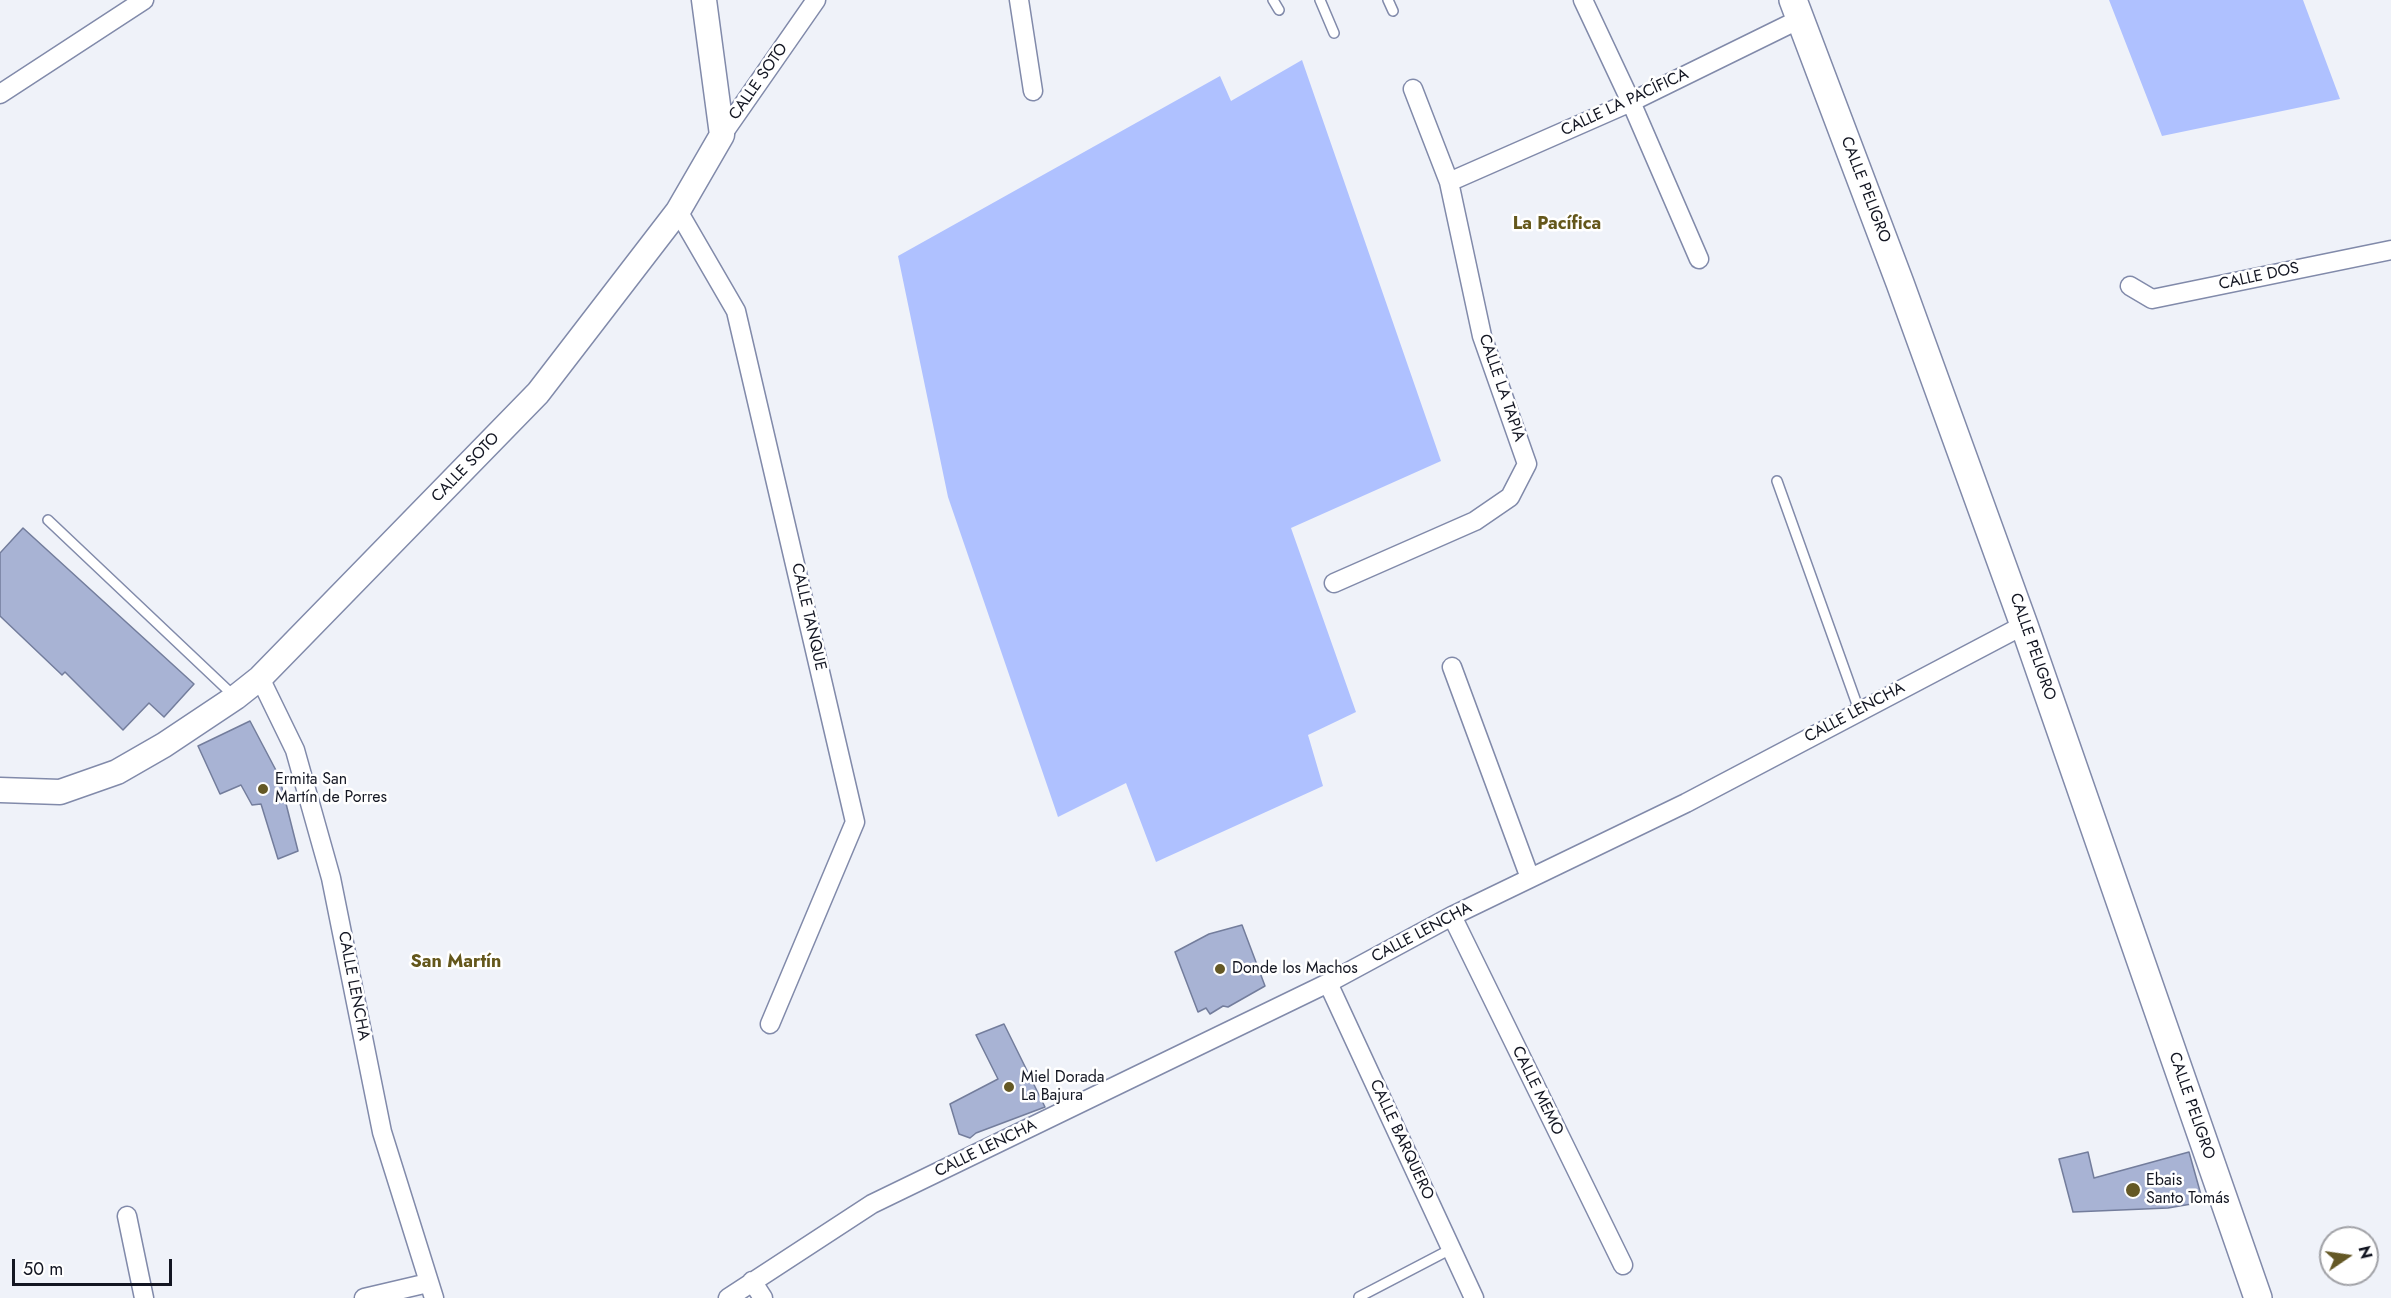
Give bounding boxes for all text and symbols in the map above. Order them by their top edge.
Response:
street label: CALLE SOTO [725,40,793,124]
street label: CALLE LA PACÍFICA [1558,65,1692,141]
street label: CALLE PELIGRO [1836,134,1894,246]
district label: La Pacífica [1513,214,1601,236]
street label: CALLE DOS [2217,259,2301,295]
street label: CALLE LA TAPIA [1474,332,1528,444]
street label: CALLE SOTO [428,429,504,507]
street label: CALLE TANQUE [786,561,830,673]
street label: CALLE PELIGRO [2005,591,2059,703]
street label: CALLE LENCHA [1802,679,1908,747]
place label: Ermita San Martín de Porres [275,770,387,808]
marker: Ermita San Martín de Porres [256,782,270,796]
street label: CALLE LENCHA [1369,899,1475,967]
street label: CALLE LENCHA [333,930,373,1042]
district label: San Martín [411,952,501,974]
place label: Donde los Machos [1232,959,1358,979]
marker: Donde los Machos [1213,962,1227,976]
street label: CALLE MEMO [1507,1043,1567,1139]
street label: CALLE PELIGRO [2164,1050,2218,1162]
place label: Miel Dorada La Bajura [1021,1068,1104,1106]
street label: CALLE BARQUERO [1365,1077,1437,1203]
marker: Miel Dorada La Bajura [1002,1080,1016,1094]
street label: CALLE LENCHA [932,1116,1040,1182]
place label: Ebais Santo Tomás [2146,1171,2230,1209]
marker: Ebais Santo Tomás [2124,1181,2142,1199]
north arrow [2319,1226,2379,1286]
text: N [2352,1244,2378,1261]
scale bar [15,1247,176,1285]
text: 50 m [23,1256,63,1282]

